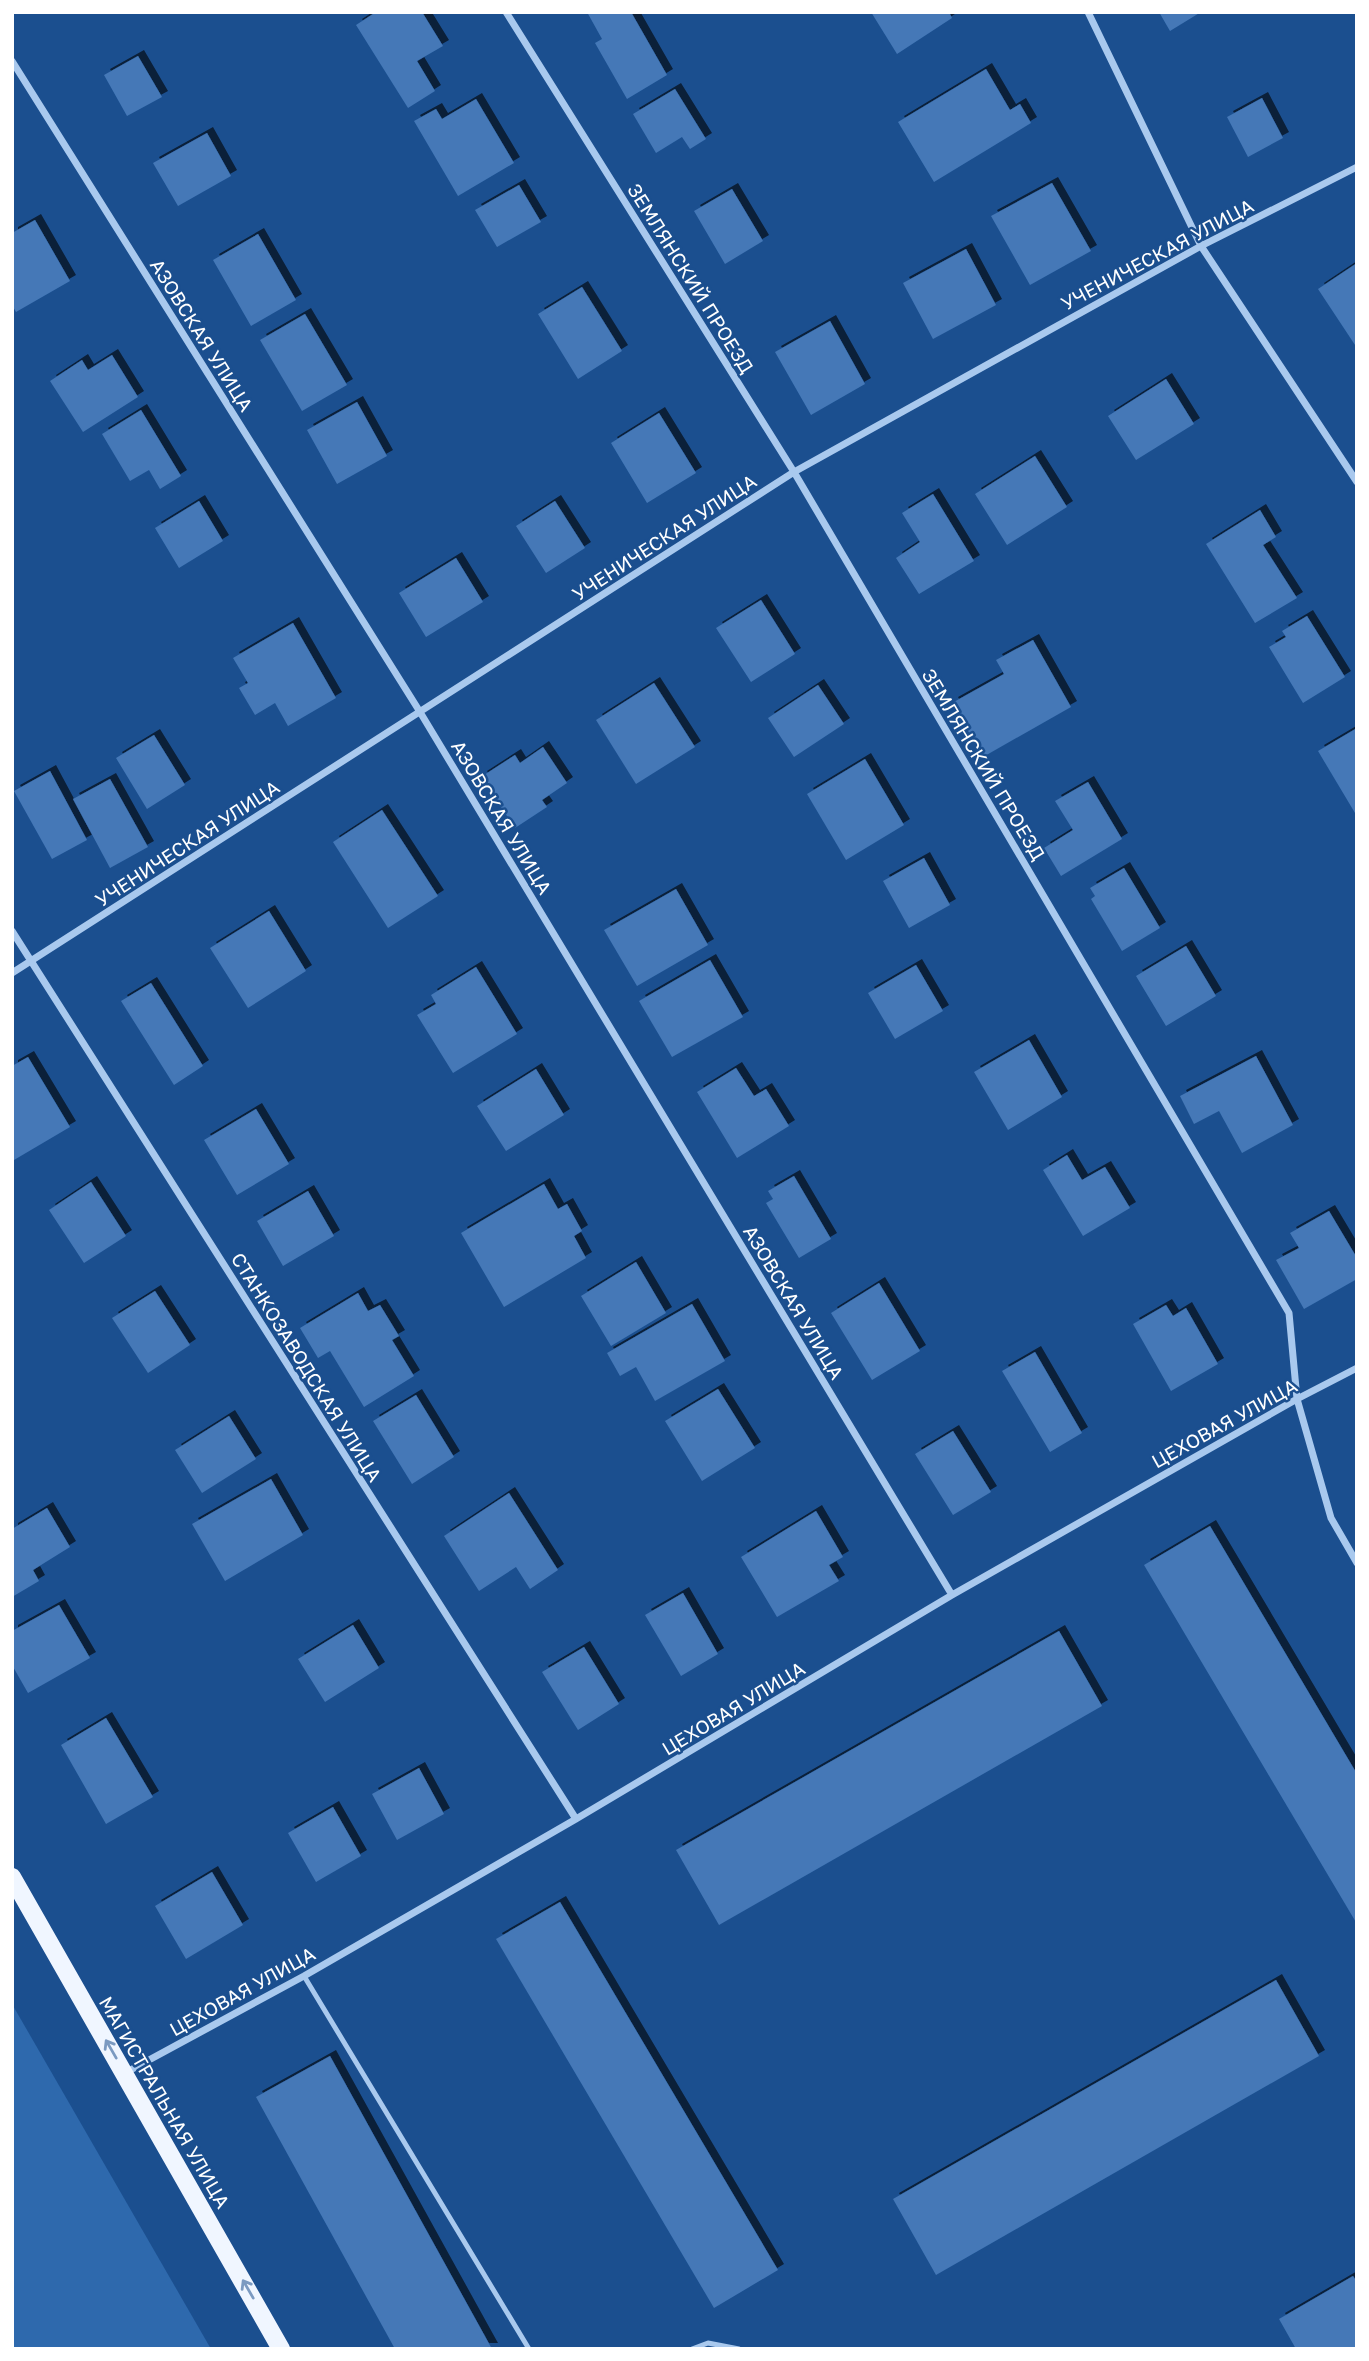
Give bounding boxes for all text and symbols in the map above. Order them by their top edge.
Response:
street label: ЗЕМЛЯНСКИЙ ПРОЕЗД [623,179,759,377]
street label: УЧЕНИЧЕСКАЯ УЛИЦА [1057,193,1257,315]
street label: АЗОВСКАЯ УЛИЦА [146,255,258,416]
street label: УЧЕНИЧЕСКАЯ УЛИЦА [568,469,761,605]
street label: ЗЕМЛЯНСКИЙ ПРОЕЗД [918,664,1050,864]
street label: АЗОВСКАЯ УЛИЦА [447,736,557,898]
street label: УЧЕНИЧЕСКАЯ УЛИЦА [91,775,284,911]
street label: АЗОВСКАЯ УЛИЦА [739,1221,849,1383]
street label: СТАНКОЗАВОДСКАЯ УЛИЦА [227,1248,387,1486]
street label: ЦЕХОВАЯ УЛИЦА [1147,1373,1301,1472]
street label: ЦЕХОВАЯ УЛИЦА [657,1656,809,1760]
street label: ЦЕХОВАЯ УЛИЦА [165,1941,319,2040]
street label: МАГИСТРАЛЬНАЯ УЛИЦА [95,1992,235,2212]
one-way arrow [104,2039,117,2060]
one-way arrow [240,2280,254,2300]

